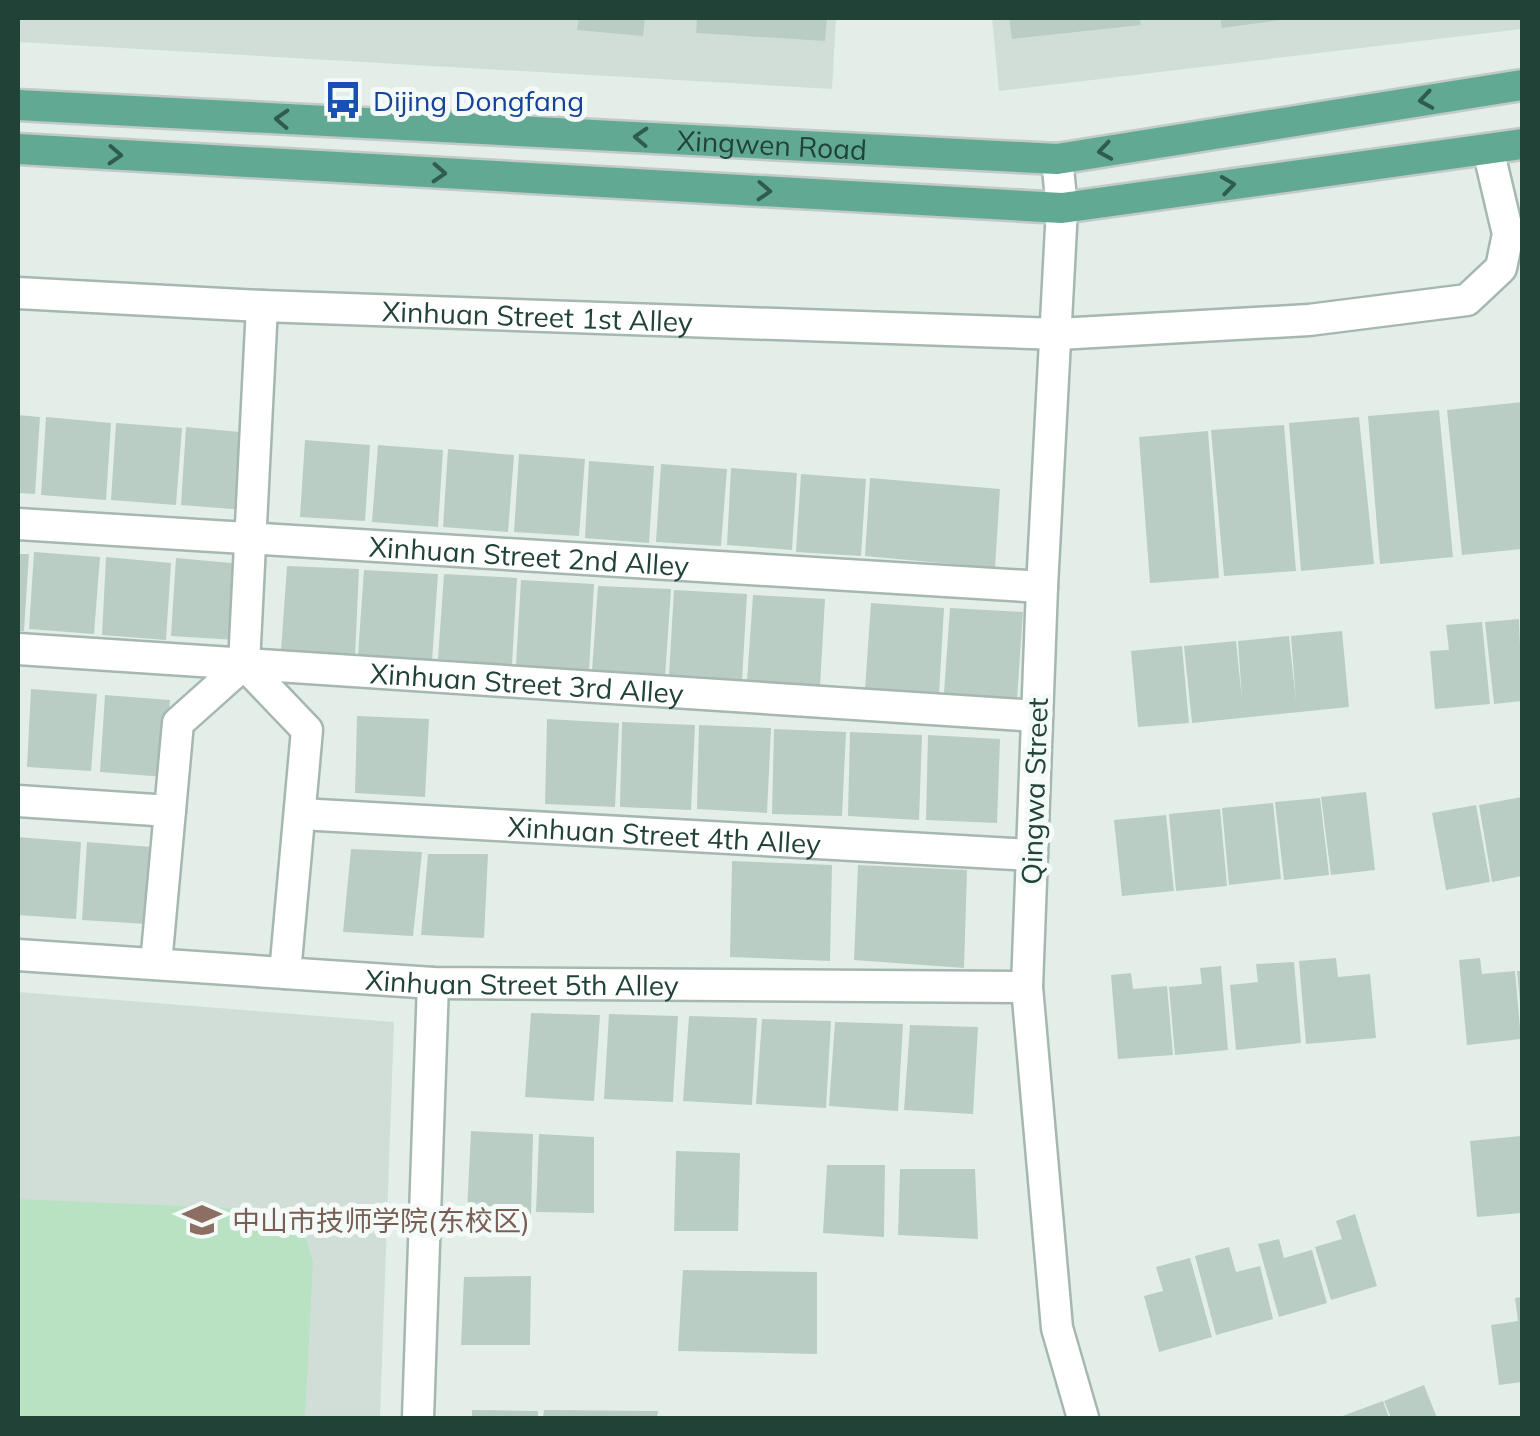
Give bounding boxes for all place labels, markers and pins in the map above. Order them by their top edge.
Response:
bus stop icon: Dijing Dongfang [322,79,364,121]
place label: Dijing Dongfang [373,83,584,118]
school or university icon: 中山市技师学院(东校区) [181,1199,223,1241]
place label: 中山市技师学院(东校区) [232,1203,530,1238]

